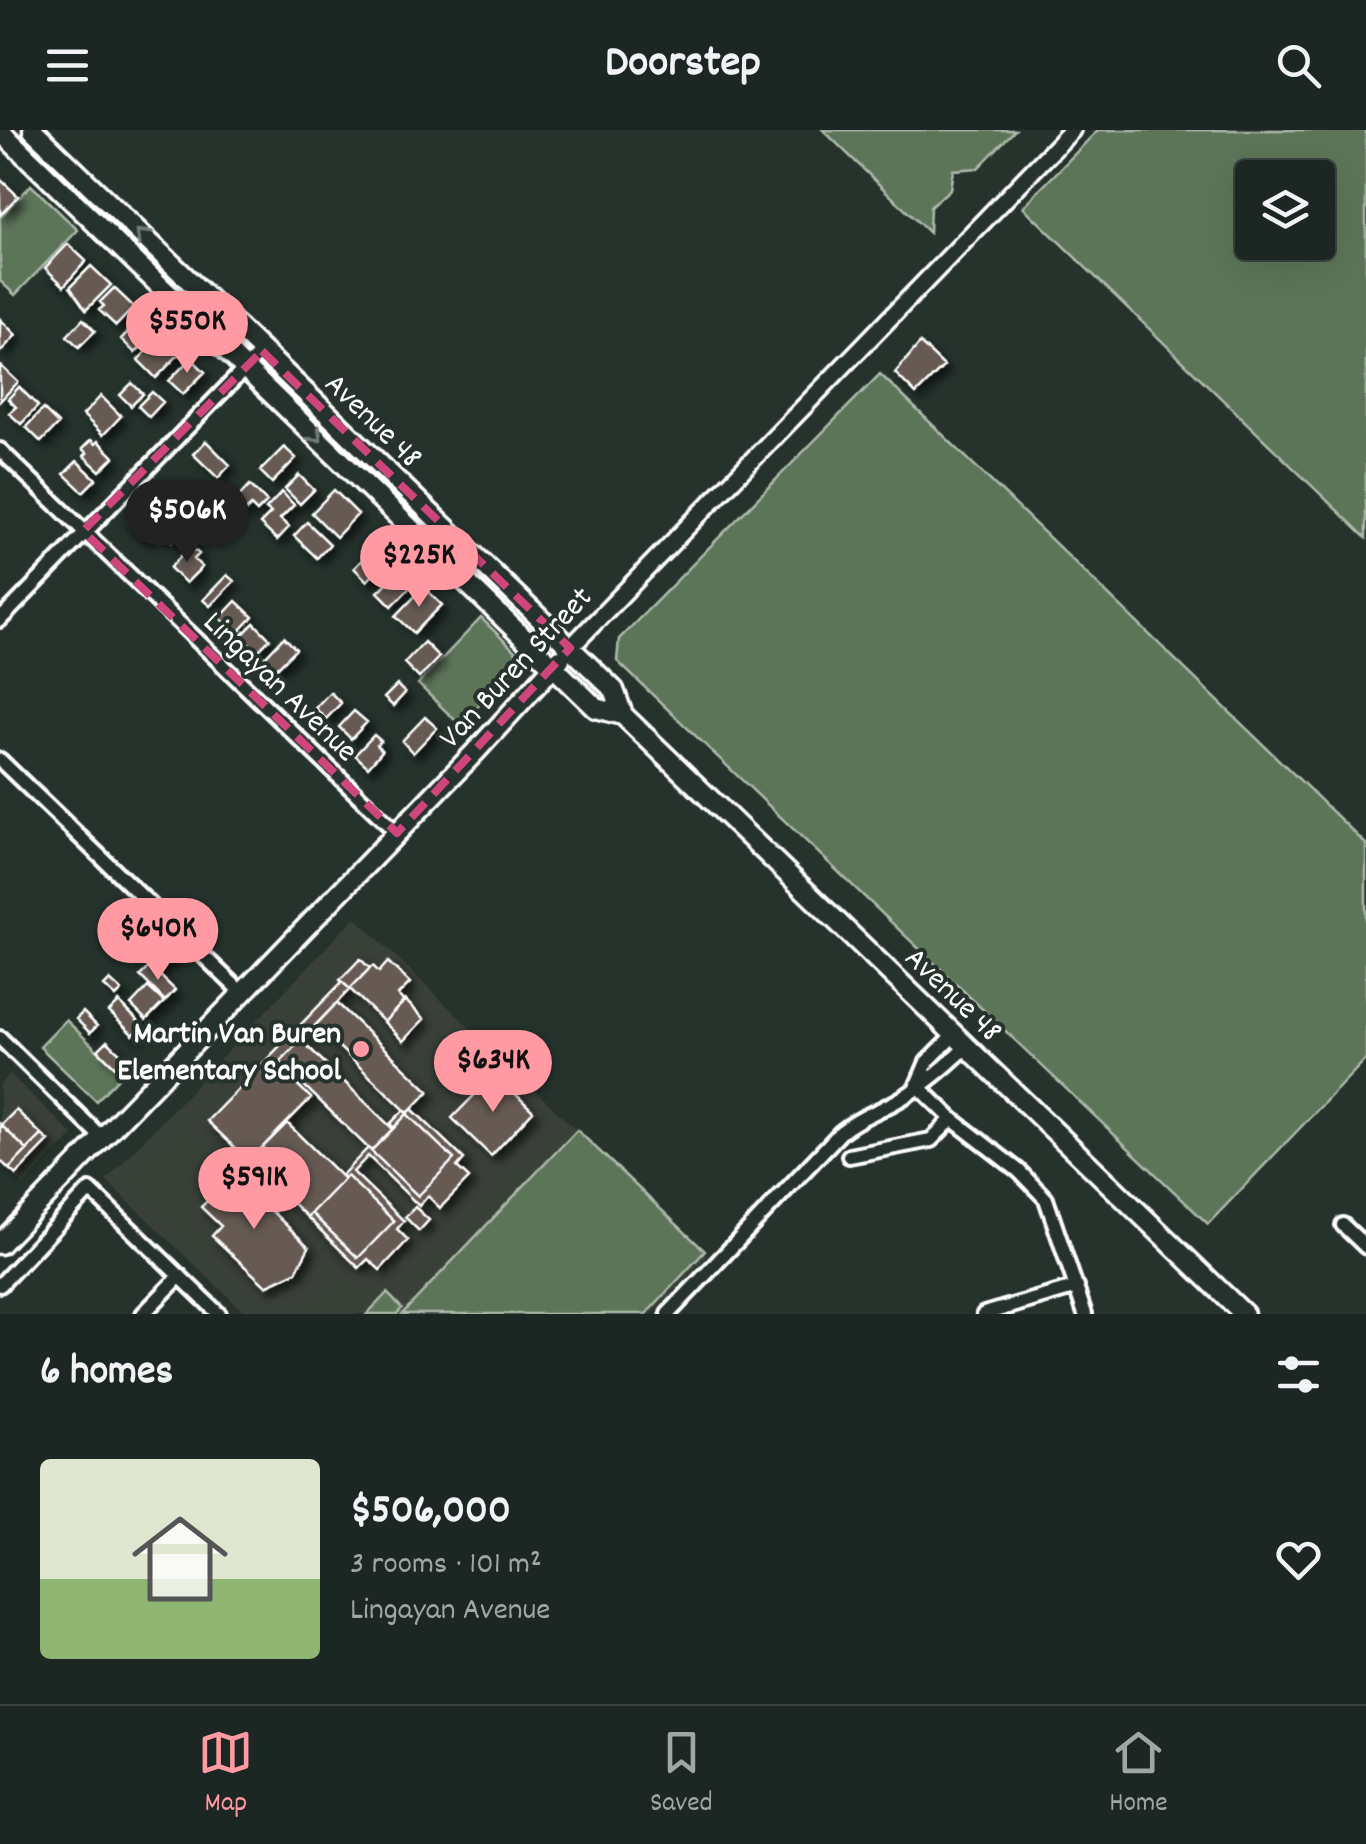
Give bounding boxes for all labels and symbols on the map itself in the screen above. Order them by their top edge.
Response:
one-way arrow [135,229,154,247]
pin: $550K [117,291,257,376]
street label: Avenue 48 [312,364,431,481]
one-way arrow [304,425,322,443]
pin: $506K [117,480,257,565]
pin: $225K [349,525,489,610]
street label: Van Buren Street [430,578,605,761]
street label: Lingayan Avenue [190,602,367,775]
pin: $640K [88,898,228,983]
street label: Avenue 48 [892,938,1011,1055]
place label: Martin Van Buren Elementary School [117,1013,341,1096]
pin: $634K [423,1030,563,1115]
marker: Martin Van Buren Elementary School [350,1038,372,1060]
pin: $591K [184,1147,324,1232]

